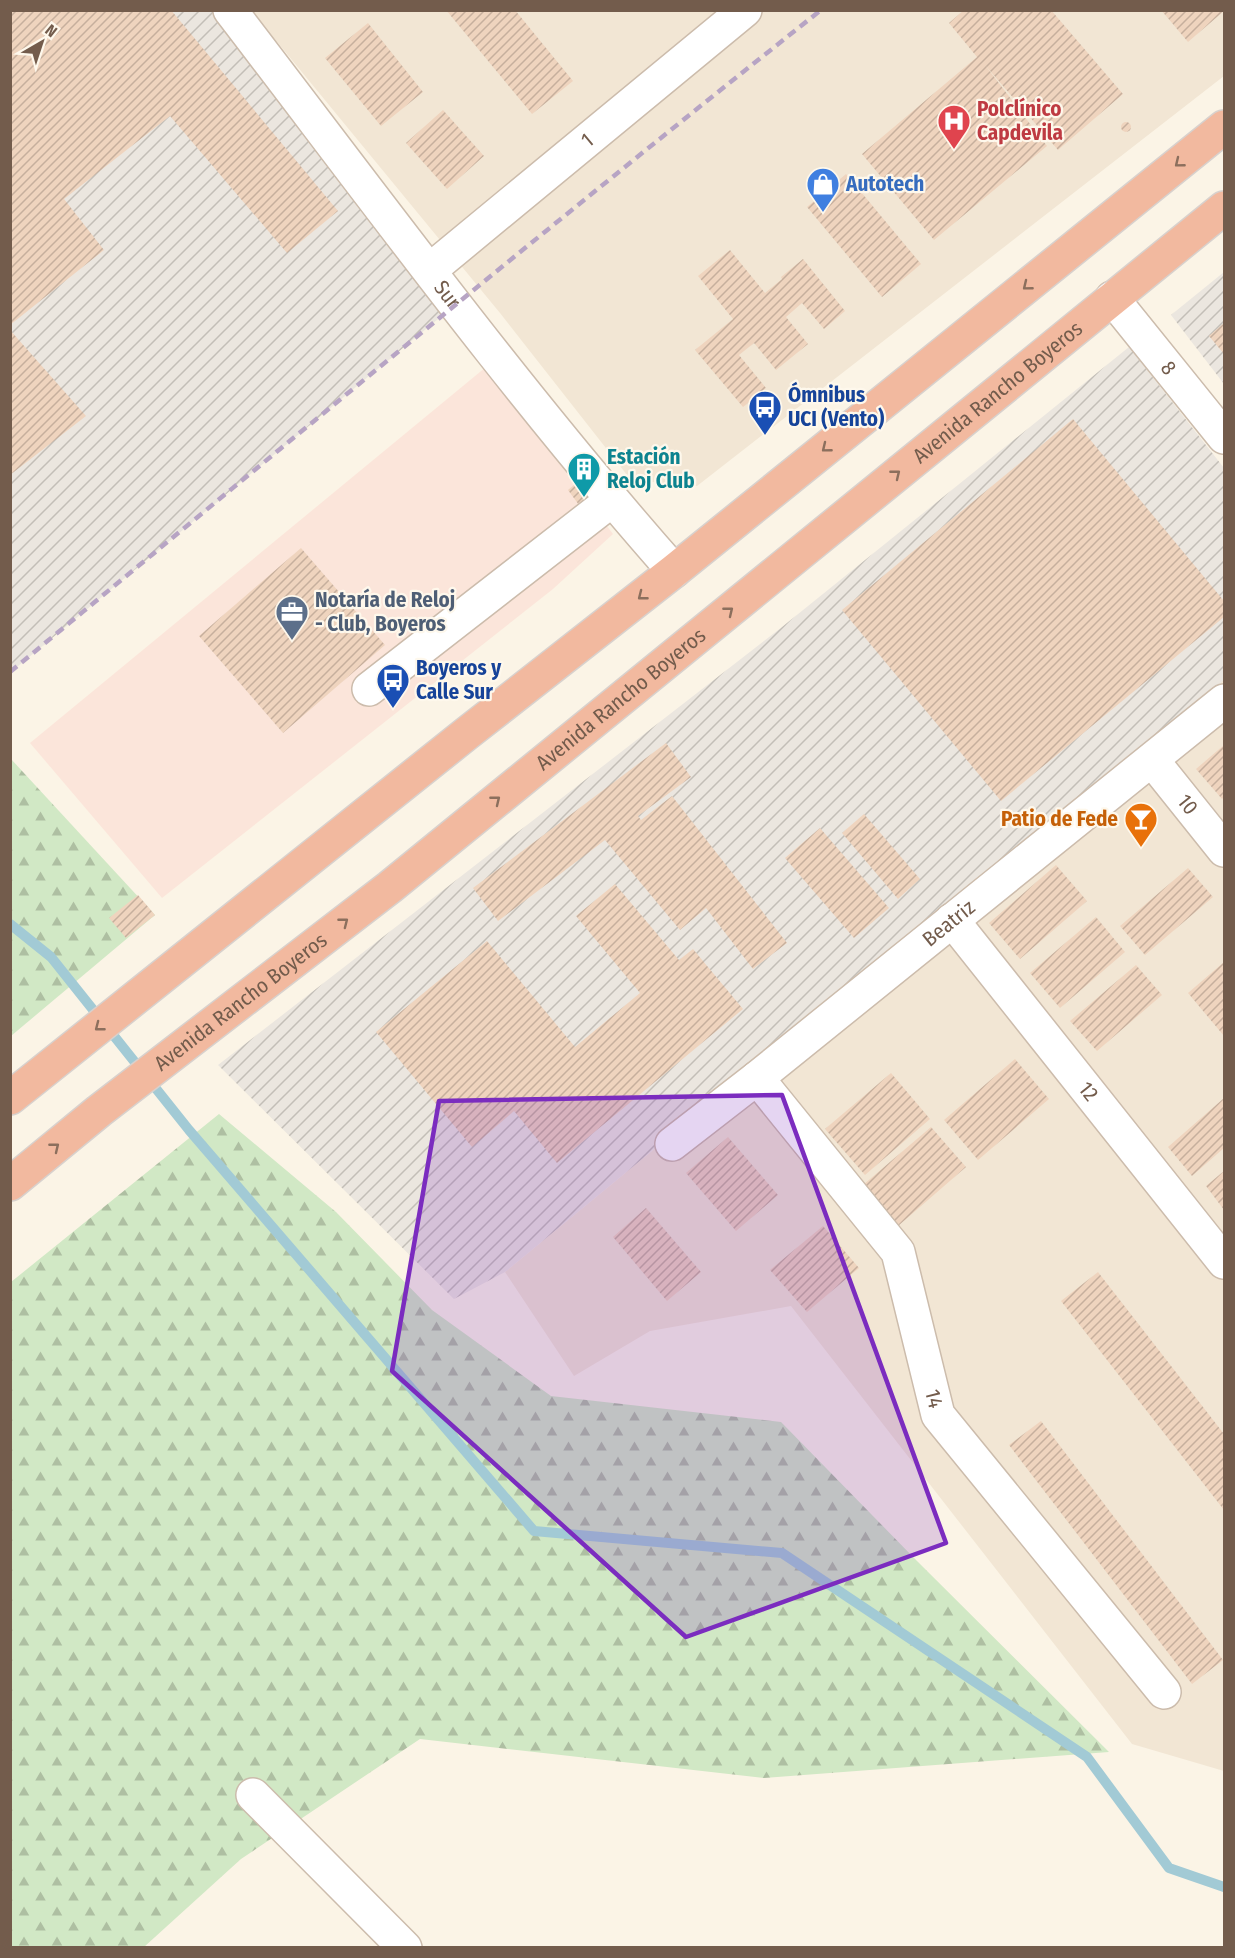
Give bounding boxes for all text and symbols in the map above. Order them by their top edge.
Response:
north arrow [12,12,72,72]
text: N [41,20,61,41]
place label: Polclínico Capdevila [977,96,1063,146]
hospital icon: Polclínico Capdevila [936,103,972,150]
street label: 1 [576,128,599,153]
one-way arrow [1175,156,1186,167]
shop icon: Autotech [805,166,841,213]
place label: Autotech [845,171,924,197]
street label: Sur [428,275,467,314]
one-way arrow [1023,278,1034,289]
street label: Avenida Rancho Boyeros [908,315,1088,469]
street label: 8 [1155,356,1182,380]
place label: Ómnibus UCI (Vento) [788,381,884,432]
bus stop icon: Ómnibus UCI (Vento) [747,389,783,436]
one-way arrow [822,440,833,451]
place label: Estación Reloj Club [607,444,695,494]
building icon: Estación Reloj Club [566,451,602,498]
one-way arrow [889,470,900,481]
place label: Notaría de Reloj - Club, Boyeros [315,587,455,637]
one-way arrow [637,589,648,600]
office icon: Notaría de Reloj - Club, Boyeros [274,594,310,641]
one-way arrow [722,607,733,618]
street label: Avenida Rancho Boyeros [531,622,711,776]
place label: Boyeros y Calle Sur [416,655,502,705]
bus stop icon: Boyeros y Calle Sur [375,662,411,709]
street label: 10 [1171,789,1204,820]
one-way arrow [489,796,500,807]
bar icon: Patio de Fede [1123,801,1159,848]
place label: Patio de Fede [1001,806,1118,832]
street label: Beatriz [917,894,980,952]
one-way arrow [337,918,348,929]
street label: Avenida Rancho Boyeros [149,927,332,1077]
one-way arrow [94,1020,105,1031]
street label: 12 [1073,1076,1104,1106]
one-way arrow [48,1144,59,1155]
street label: 14 [919,1387,949,1411]

